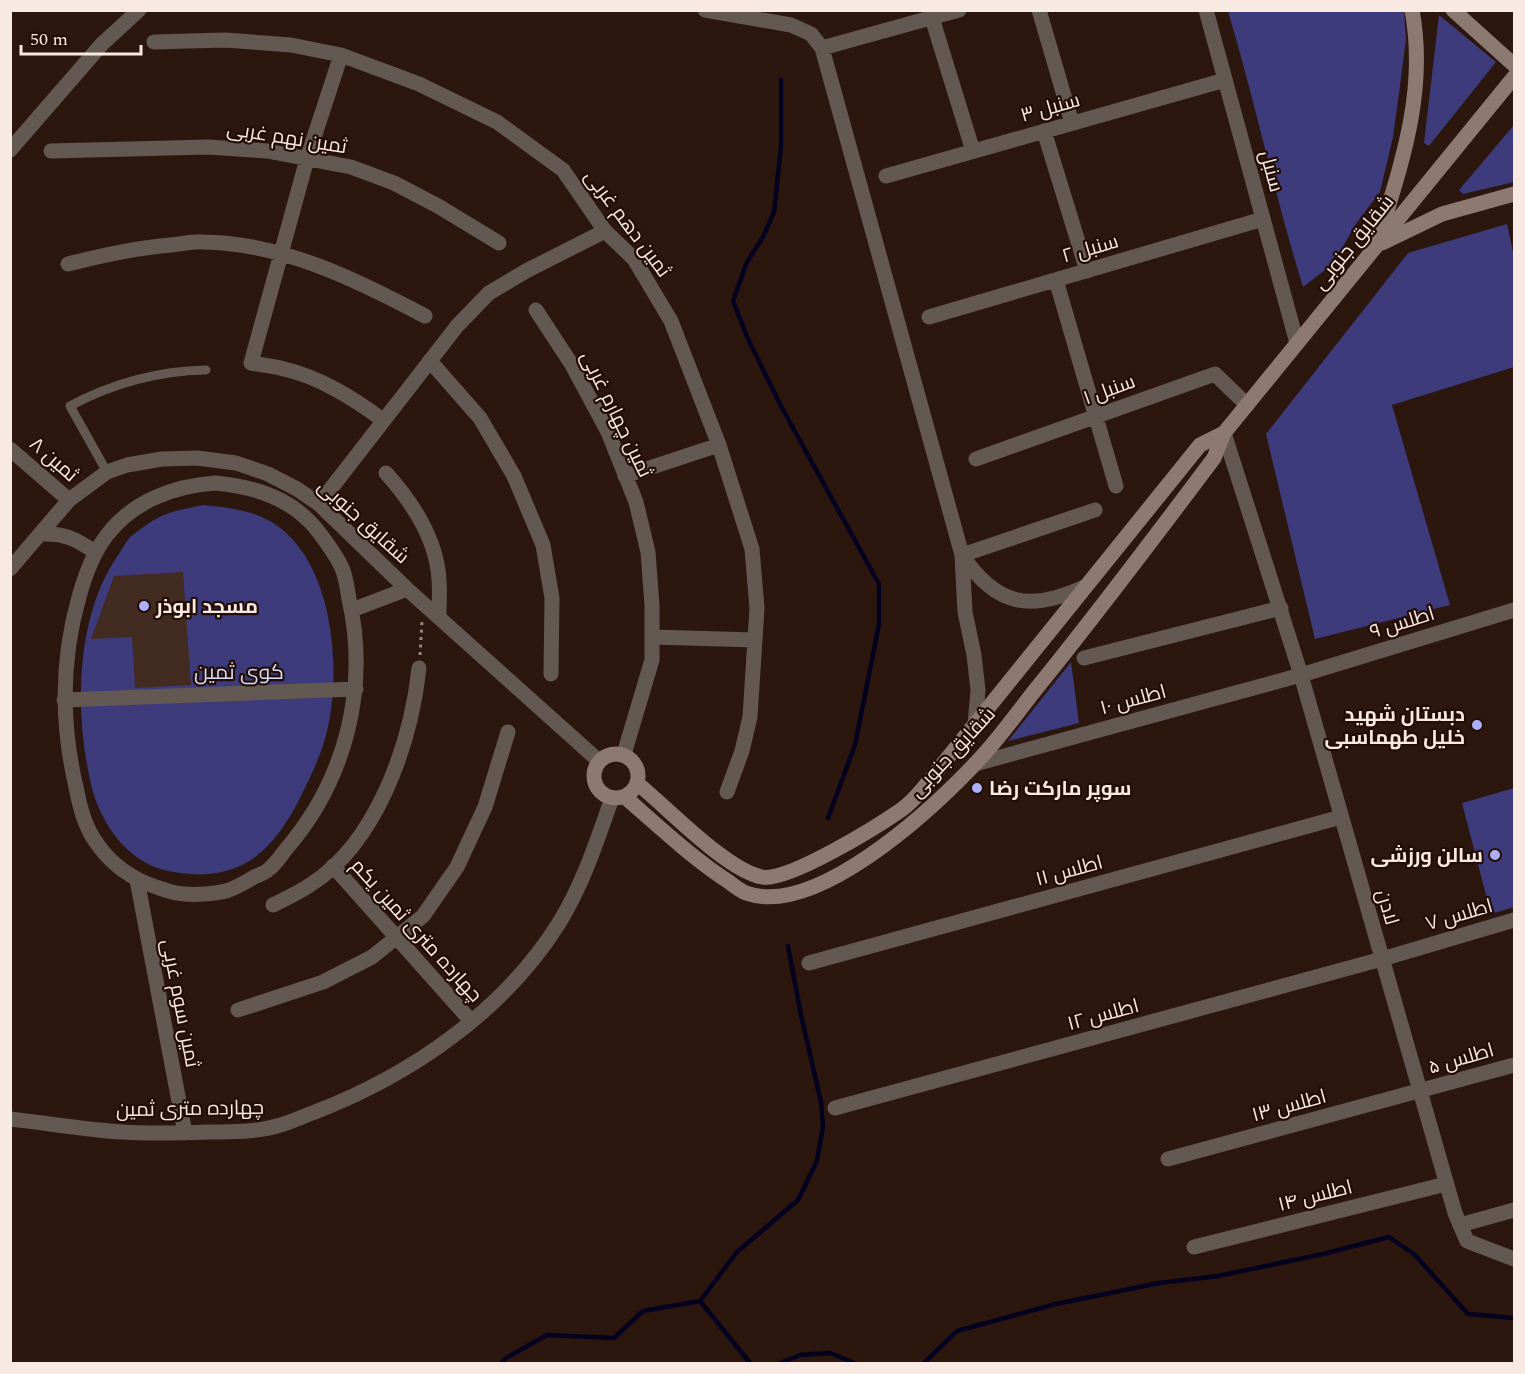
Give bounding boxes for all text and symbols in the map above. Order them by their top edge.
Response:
scale bar [21,18,141,56]
text: 50 m [30,26,68,53]
street label: سنبل ۳ [1017,85,1084,131]
street label: ثمین نهم غربی [225,114,350,162]
street label: سنبل [1251,147,1291,196]
street label: ثمین دهم غربی [577,163,678,284]
street label: شقایق جنوبی [1306,188,1402,297]
street label: سنبل ۲ [1058,227,1122,271]
street label: ثمین چهارم غربی [572,346,660,483]
street label: سنبل ۱ [1079,367,1140,413]
street label: ثمین ۸ [22,430,85,490]
street label: شقایق جنوبی [311,472,416,571]
place label: مسجد ابوذر [155,592,258,622]
marker: مسجد ابوذر [137,599,151,613]
street label: اطلس ۹ [1366,599,1439,647]
district label: کوی ثمین [194,657,284,689]
street label: اطلس ۱۰ [1097,677,1170,723]
street label: شقایق جنوبی [903,700,1003,805]
place label: دبستان شهید خلیل طهماسبی [1324,700,1465,753]
marker: دبستان شهید خلیل طهماسبی [1470,718,1484,732]
place label: سوپر مارکت رضا [989,774,1131,804]
marker: سوپر مارکت رضا [970,781,984,795]
place label: سالن ورزشی [1371,841,1483,871]
street label: اطلس ۱۱ [1032,848,1106,894]
marker: سالن ورزشی [1488,848,1502,862]
street label: چهارده متری ثمین یکم [343,852,489,1009]
street label: لادن [1368,886,1406,929]
street label: اطلس ۷ [1422,891,1496,939]
street label: ثمین سوم غربی [153,936,207,1071]
street label: اطلس ۱۲ [1064,991,1142,1039]
street label: اطلس ۵ [1425,1035,1498,1083]
street label: اطلس ۱۳ [1249,1082,1330,1130]
street label: چهارده متری ثمین [116,1093,264,1125]
street label: اطلس ۱۴ [1275,1172,1356,1220]

